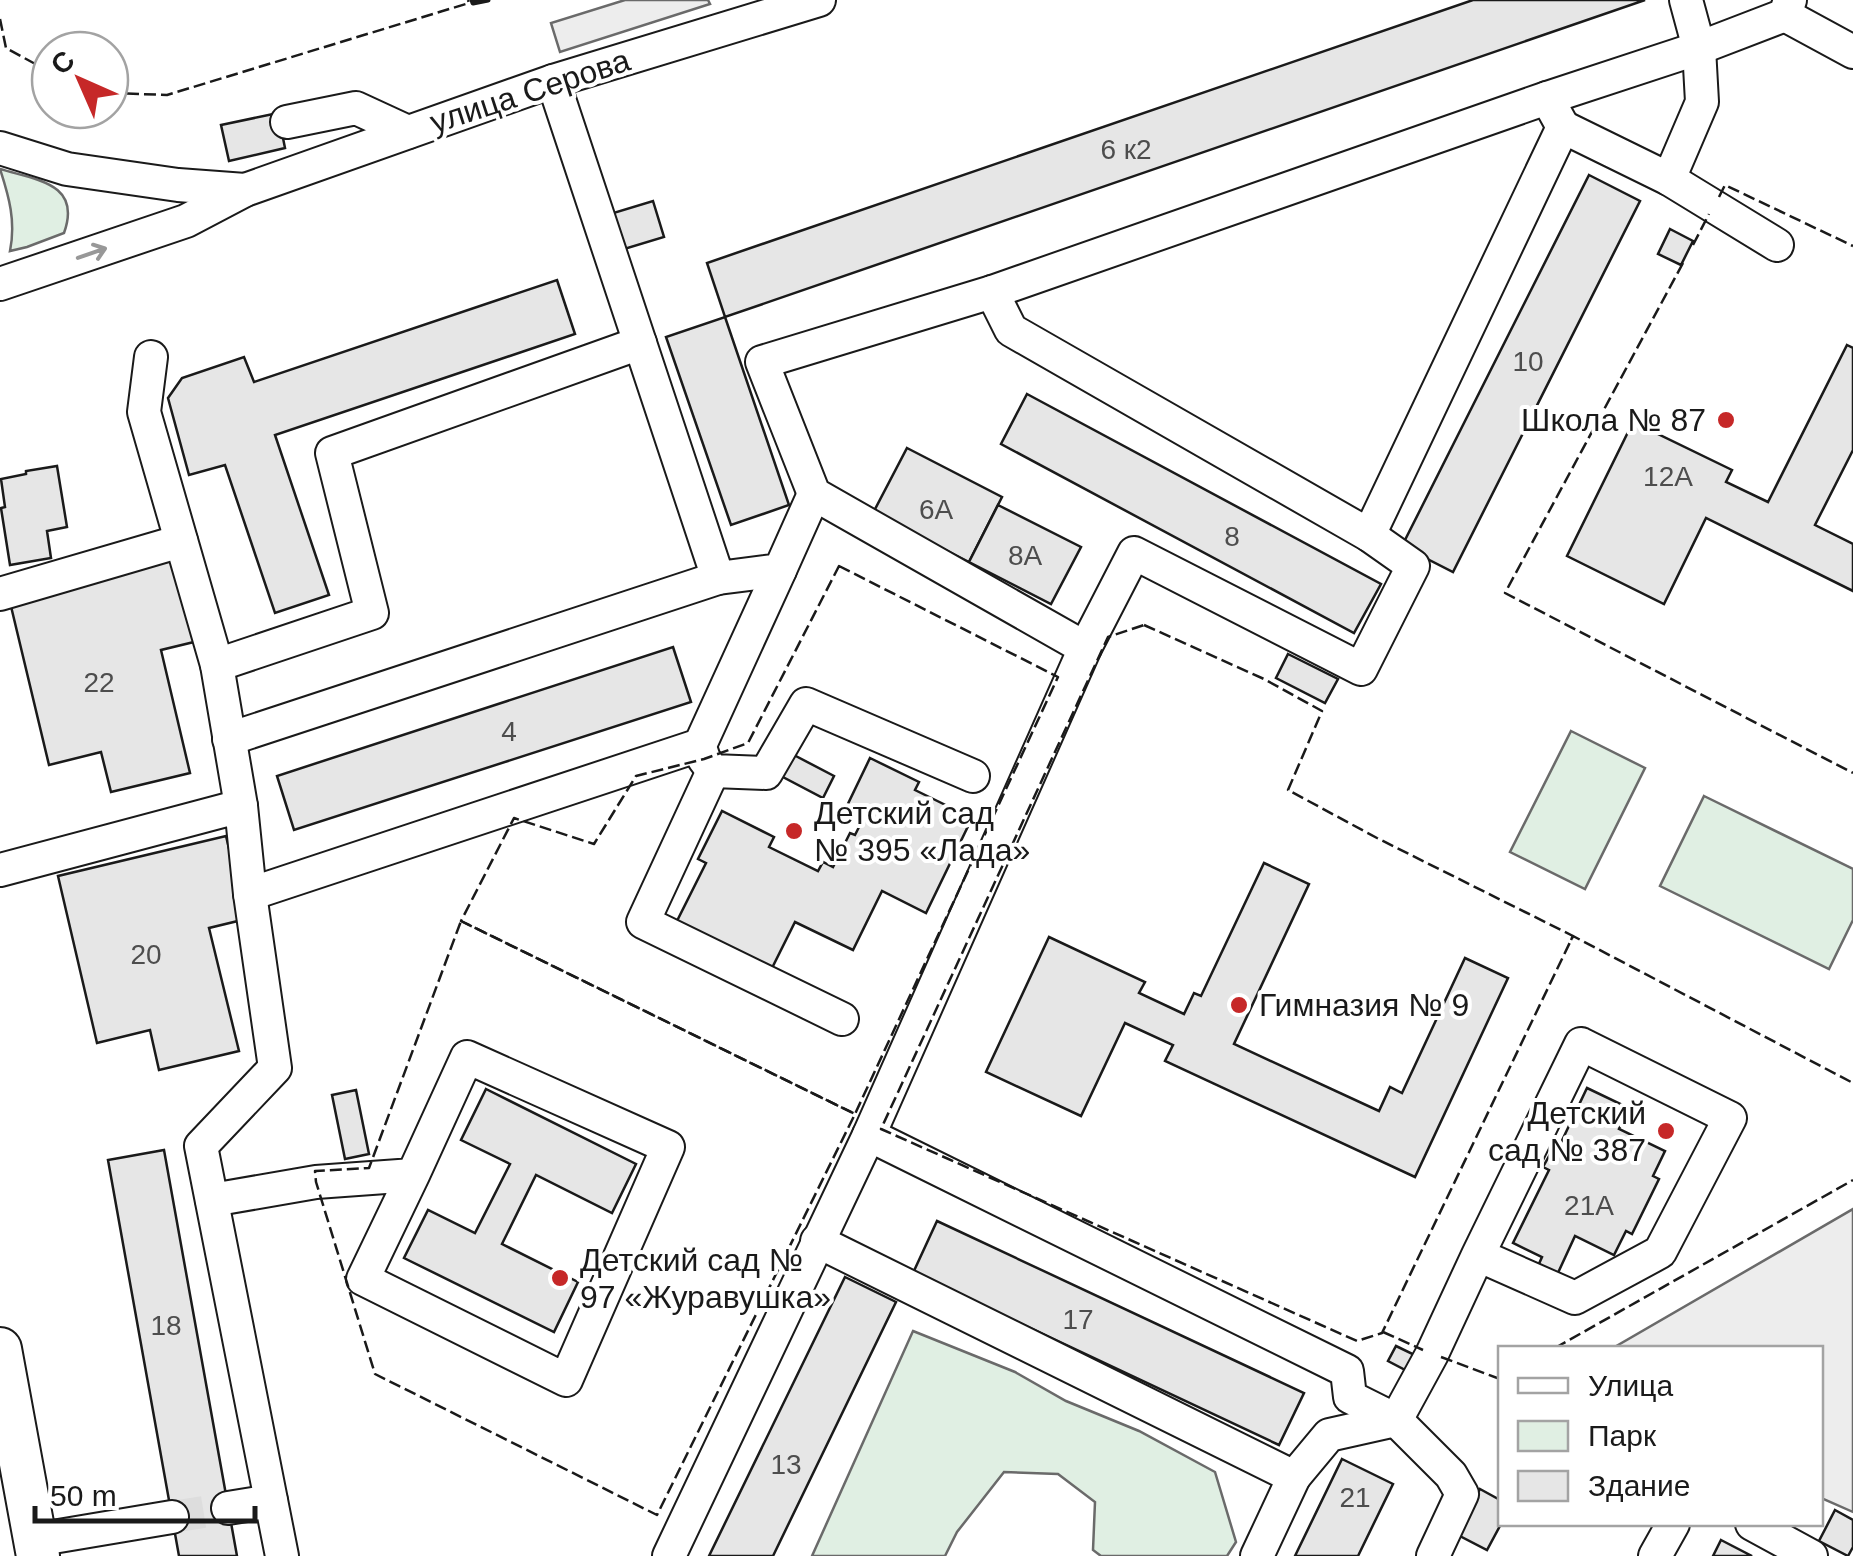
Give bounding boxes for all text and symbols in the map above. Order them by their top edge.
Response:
north arrow [30,30,130,130]
street label: улица Серова [426,42,635,140]
text: С [45,45,81,81]
house number: 6 к2 [1100,134,1152,165]
one-way arrow [76,243,107,261]
house number: 10 [1512,346,1544,377]
place label: Школа № 87 [1521,402,1706,438]
marker: Школа № 87 [1715,409,1737,431]
house number: 12А [1643,461,1693,492]
house number: 6А [919,494,953,525]
house number: 8 [1224,521,1240,552]
house number: 8А [1008,540,1042,571]
house number: 22 [83,667,115,698]
house number: 4 [501,716,517,747]
place label: Детский сад № 395 «Лада» [814,795,1030,868]
marker: Детский сад № 395 «Лада» [783,820,805,842]
house number: 20 [130,939,162,970]
place label: Гимназия № 9 [1259,987,1469,1023]
marker: Гимназия № 9 [1228,994,1250,1016]
place label: Детский сад № 387 [1488,1095,1646,1168]
marker: Детский сад № 387 [1655,1120,1677,1142]
house number: 21А [1564,1190,1614,1221]
place label: Детский сад № 97 «Журавушка» [580,1242,831,1315]
marker: Детский сад № 97 «Журавушка» [549,1267,571,1289]
house number: 17 [1062,1304,1094,1335]
house number: 18 [150,1310,182,1341]
legend [1498,1346,1823,1526]
text: Улица [1588,1369,1673,1402]
text: Парк [1588,1419,1657,1452]
house number: 13 [770,1449,802,1480]
scale bar [35,1461,255,1523]
text: Здание [1588,1469,1690,1502]
text: 50 m [50,1479,117,1512]
house number: 21 [1339,1482,1371,1513]

